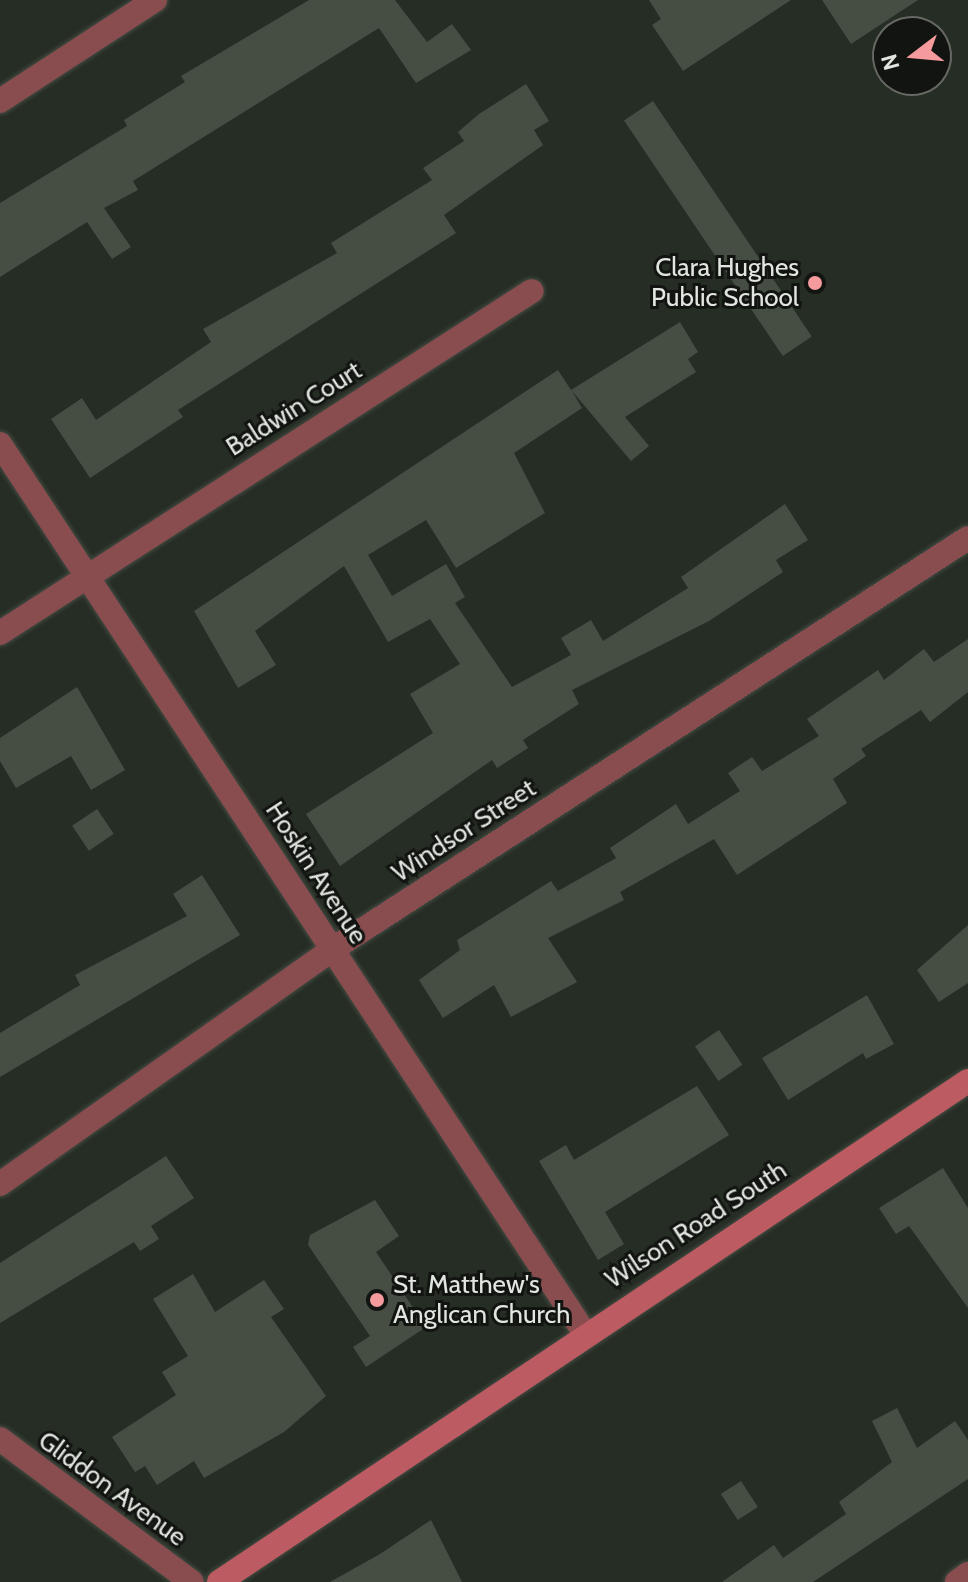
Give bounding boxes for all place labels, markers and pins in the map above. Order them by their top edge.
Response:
place label: Clara Hughes Public School [651,252,799,314]
marker: Clara Hughes Public School [806,274,824,292]
place label: St. Matthew's Anglican Church [393,1269,570,1330]
marker: St. Matthew's Anglican Church [368,1291,386,1309]

